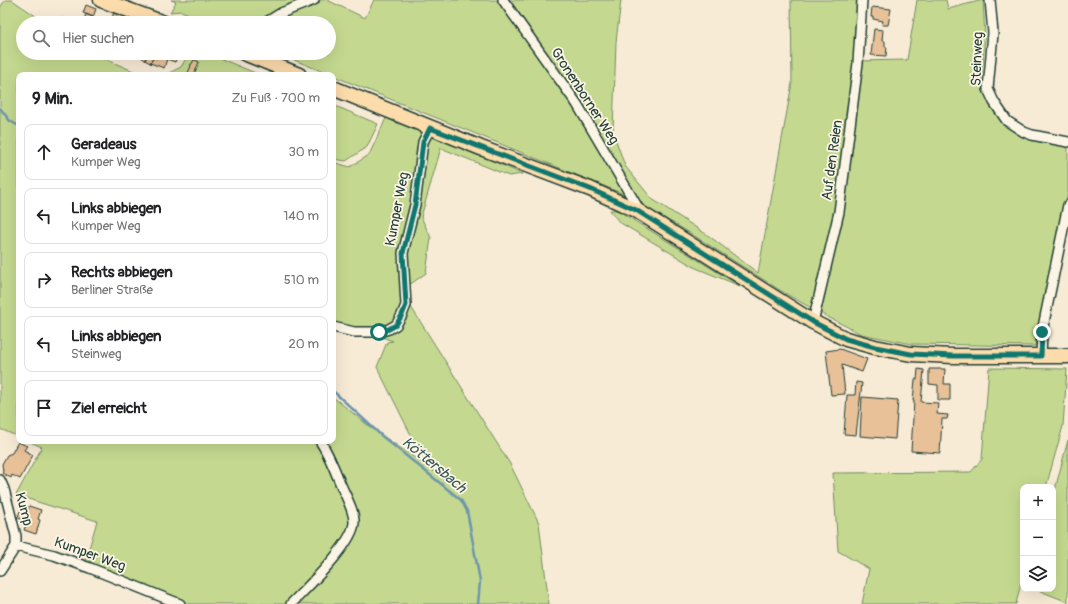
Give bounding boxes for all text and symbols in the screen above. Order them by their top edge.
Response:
search box [16,16,336,60]
icon: search [30,27,52,49]
text: Hier suchen [62,29,134,48]
street label: Steinweg [968,32,986,86]
street label: Gronenborner Weg [547,44,623,148]
text: 9 Min. [32,88,73,109]
text: Zu Fuß · 700 m [231,90,320,106]
street label: Auf den Reien [818,119,846,201]
text: Geradeaus [71,135,137,154]
icon: ahead [33,141,55,163]
text: 30 m [289,144,319,160]
text: Kumper Weg [71,154,141,170]
street label: Kumper Weg [382,171,412,247]
text: Links abbiegen [71,199,162,218]
icon: left [33,205,55,227]
text: 140 m [283,208,319,224]
text: Kumper Weg [71,218,141,234]
text: Rechts abbiegen [71,263,173,282]
icon: right [33,269,55,291]
text: 510 m [284,272,319,288]
text: Berliner Straße [71,282,153,298]
route start [370,323,388,341]
route end [1033,323,1051,341]
text: Links abbiegen [71,327,162,346]
icon: left [33,333,55,355]
text: 20 m [288,336,319,352]
text: Steinweg [71,346,122,362]
icon: arrive [33,397,55,419]
text: Ziel erreicht [71,399,147,418]
water label: Köttersbach [398,433,471,498]
map controls [1020,484,1056,592]
button: + [1020,484,1056,520]
street label: Kump [11,490,37,528]
button: − [1020,520,1056,556]
street label: Kumper Weg [52,533,128,575]
button: layers [1020,556,1056,592]

